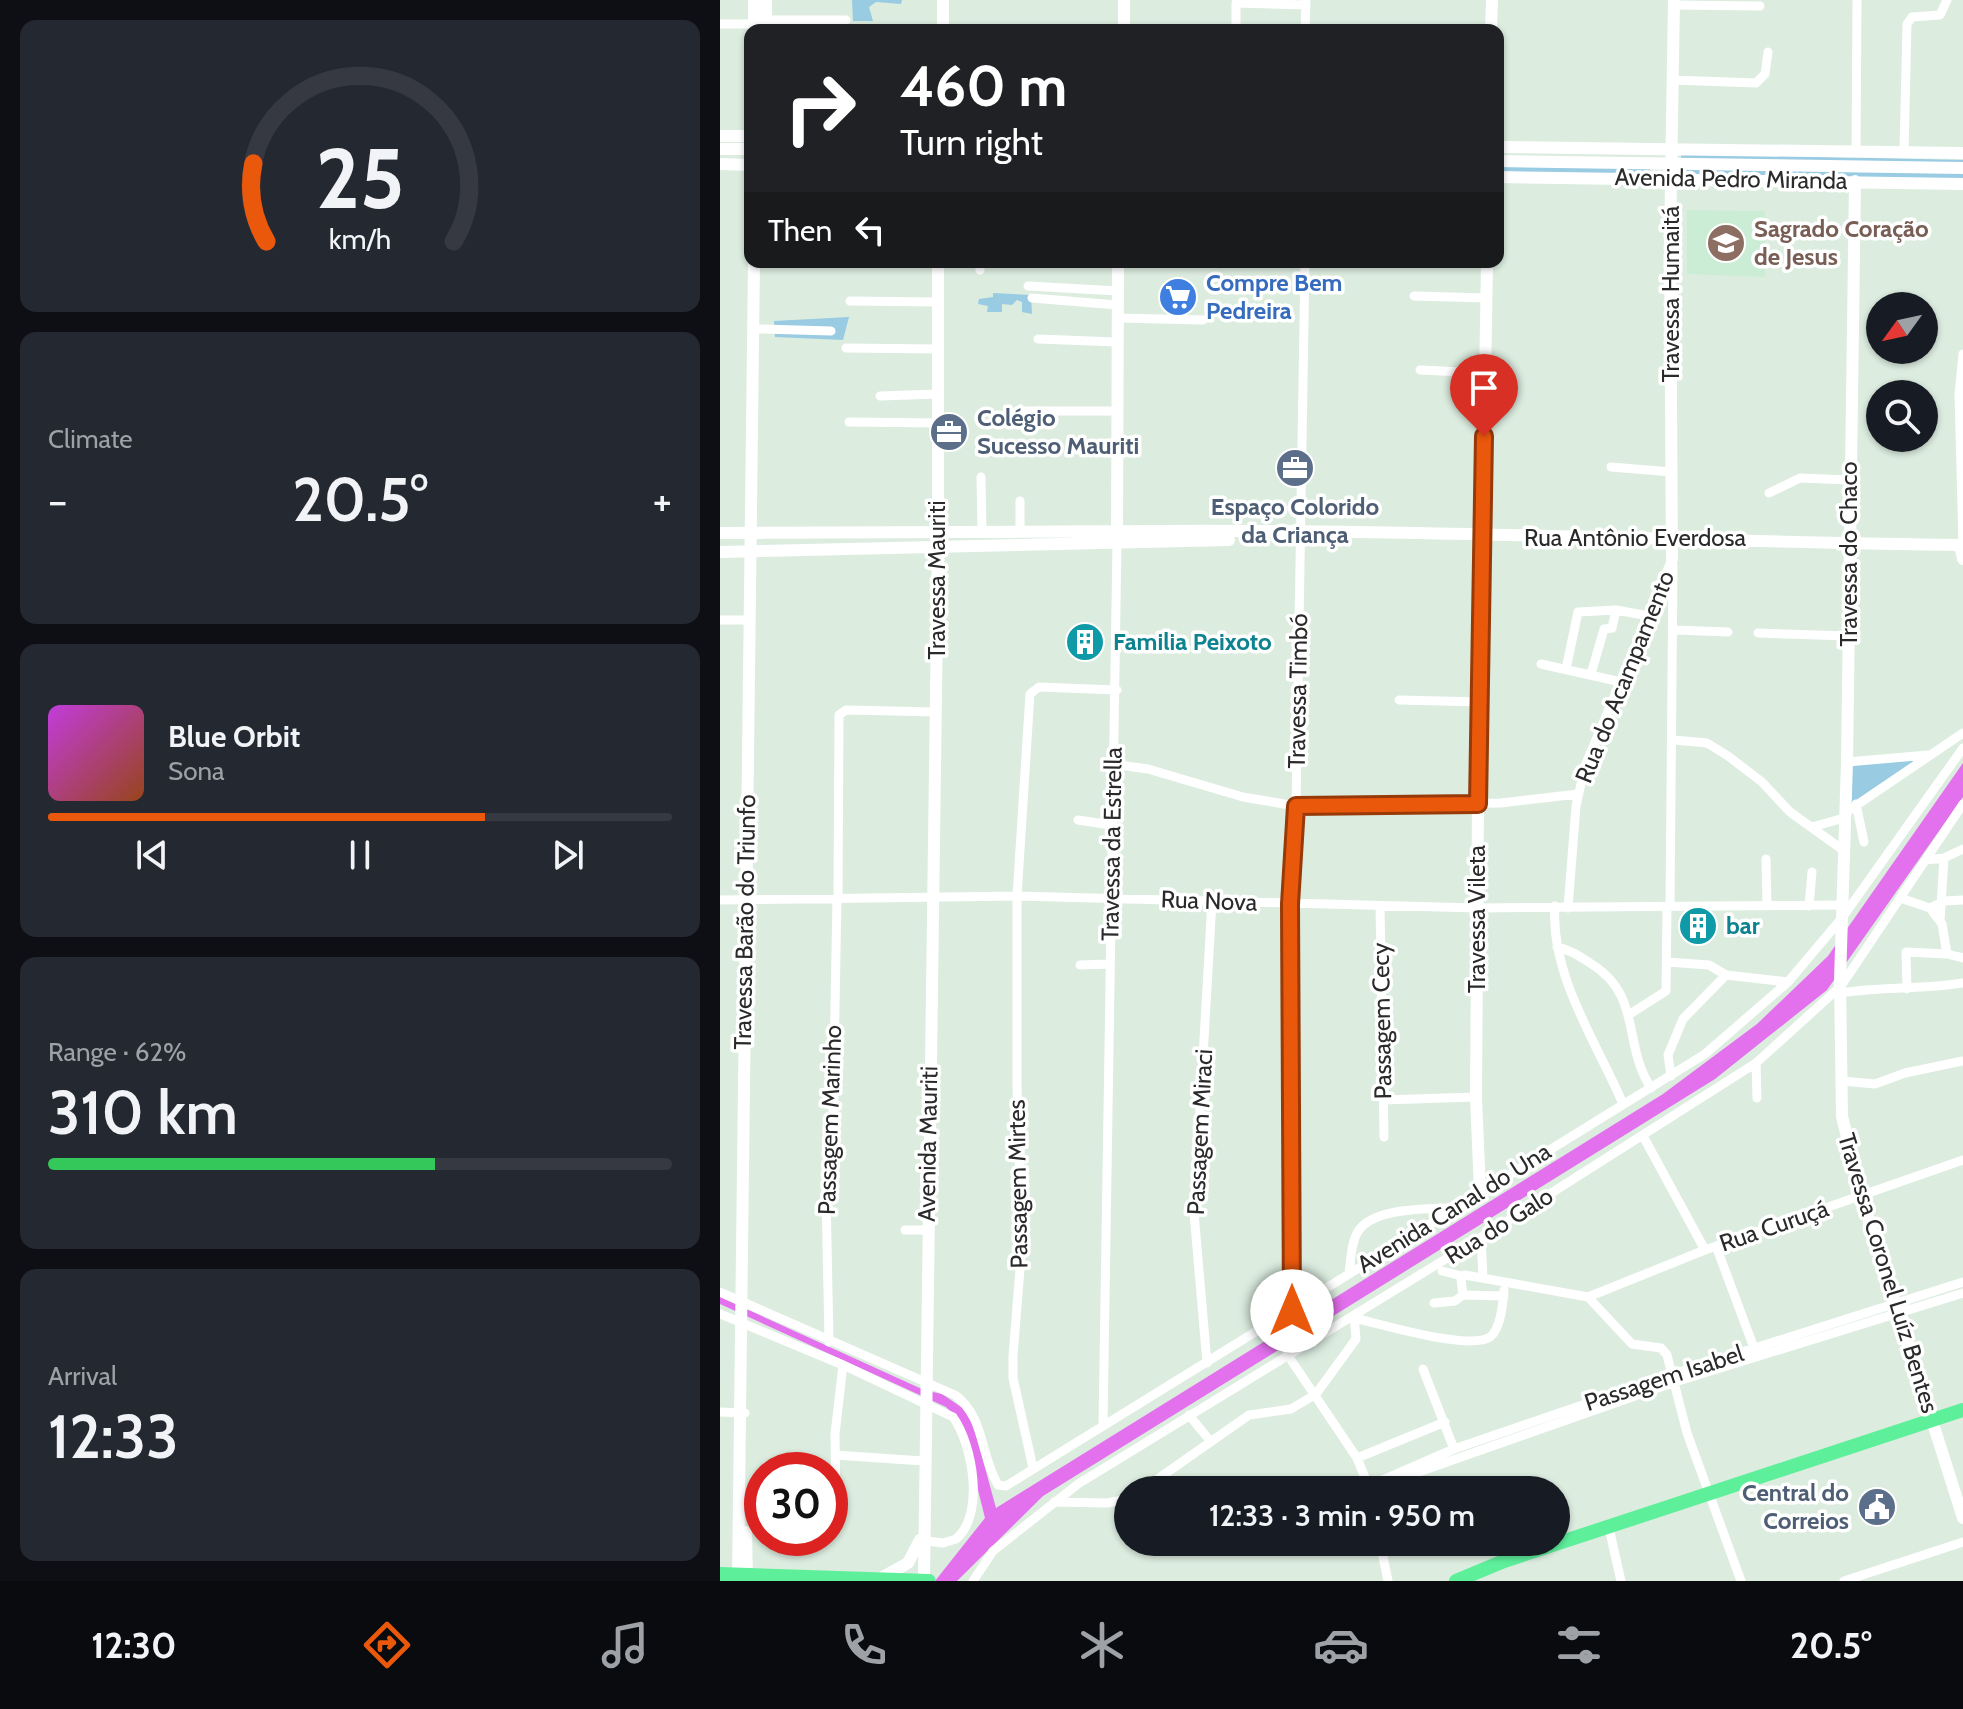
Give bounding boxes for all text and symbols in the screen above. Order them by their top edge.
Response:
text: 460 m [900,52,1067,120]
icon: right [768,56,872,160]
text: Turn right [900,120,1043,164]
text: 25 [316,128,404,229]
street label: Avenida Pedro Miranda [1614,162,1848,195]
street label: Travessa Humaitá [1656,205,1685,382]
icon: left [848,208,892,252]
text: Then [768,212,832,249]
place label: Sagrado Coração de Jesus [1754,214,1929,271]
text: km/h [329,221,391,256]
school or university icon: Sagrado Coração de Jesus [1705,222,1747,264]
place label: Compre Bem Pedreira [1206,268,1342,325]
supermarket icon: Compre Bem Pedreira [1157,276,1199,318]
north arrow [1866,292,1938,364]
map controls [1866,292,1938,452]
pin [1450,354,1518,436]
icon: arrive [1462,366,1506,410]
button: search [1866,380,1938,452]
place label: Colégio Sucesso Mauriti [977,403,1139,460]
office icon: Colégio Sucesso Mauriti [928,411,970,453]
text: Climate [48,423,133,455]
office icon: Espaço Colorido da Criança [1274,447,1316,489]
street label: Travessa do Chaco [1834,461,1863,647]
text: 20.5° [292,463,428,536]
text: − [48,474,67,527]
text: + [653,474,672,527]
place label: Espaço Colorido da Criança [1211,492,1379,549]
street label: Travessa Mauriti [922,500,951,660]
street label: Rua Antônio Everdosa [1524,523,1746,552]
street label: Rua do Acampamento [1569,567,1680,787]
street label: Travessa Timbó [1282,613,1313,769]
building icon: Familia Peixoto [1064,621,1106,663]
place label: Familia Peixoto [1113,627,1272,656]
text: Blue Orbit [168,718,300,755]
street label: Travessa da Estrella [1095,746,1128,941]
text: Sona [168,755,225,787]
street label: Travessa Barão do Triunfo [728,794,761,1050]
icon: previous [130,833,174,877]
icon: pause [338,833,382,877]
icon: next [546,833,590,877]
street label: Travessa Vileta [1462,844,1491,993]
street label: Rua Nova [1160,884,1258,917]
building icon: bar [1677,905,1719,947]
place label: bar [1726,911,1760,940]
street label: Passagem Cecy [1366,942,1397,1100]
street label: Passagem Marinho [812,1024,847,1216]
text: Range · 62% [48,1036,186,1068]
street label: Passagem Miraci [1181,1048,1218,1216]
street label: Avenida Mauriti [912,1066,943,1222]
text: 310 km [48,1076,238,1149]
street label: Passagem Mirtes [1002,1099,1033,1269]
street label: Travessa Coronel Luíz Bentes [1832,1129,1945,1416]
street label: Avenida Canal do Una [1352,1136,1556,1279]
street label: Rua do Galo [1439,1181,1558,1270]
street label: Rua Curuçá [1716,1193,1833,1258]
position arrow [1250,1269,1334,1353]
street label: Passagem Isabel [1581,1338,1747,1417]
text: Arrival [48,1360,117,1392]
text: 12:33 [48,1400,179,1473]
speed limit sign: 30 [744,1452,848,1556]
place label: Central do Correios [1742,1478,1849,1535]
public building icon: Central do Correios [1856,1486,1898,1528]
text: 12:33 · 3 min · 950 m [1209,1497,1475,1534]
icon: directions [359,1617,415,1673]
icon: music [597,1617,653,1673]
icon: phone [836,1617,892,1673]
icon: climate [1074,1617,1130,1673]
icon: car [1313,1617,1369,1673]
icon: filters [1551,1617,1607,1673]
text: 12:30 [91,1623,176,1667]
text: 20.5° [1790,1623,1872,1667]

